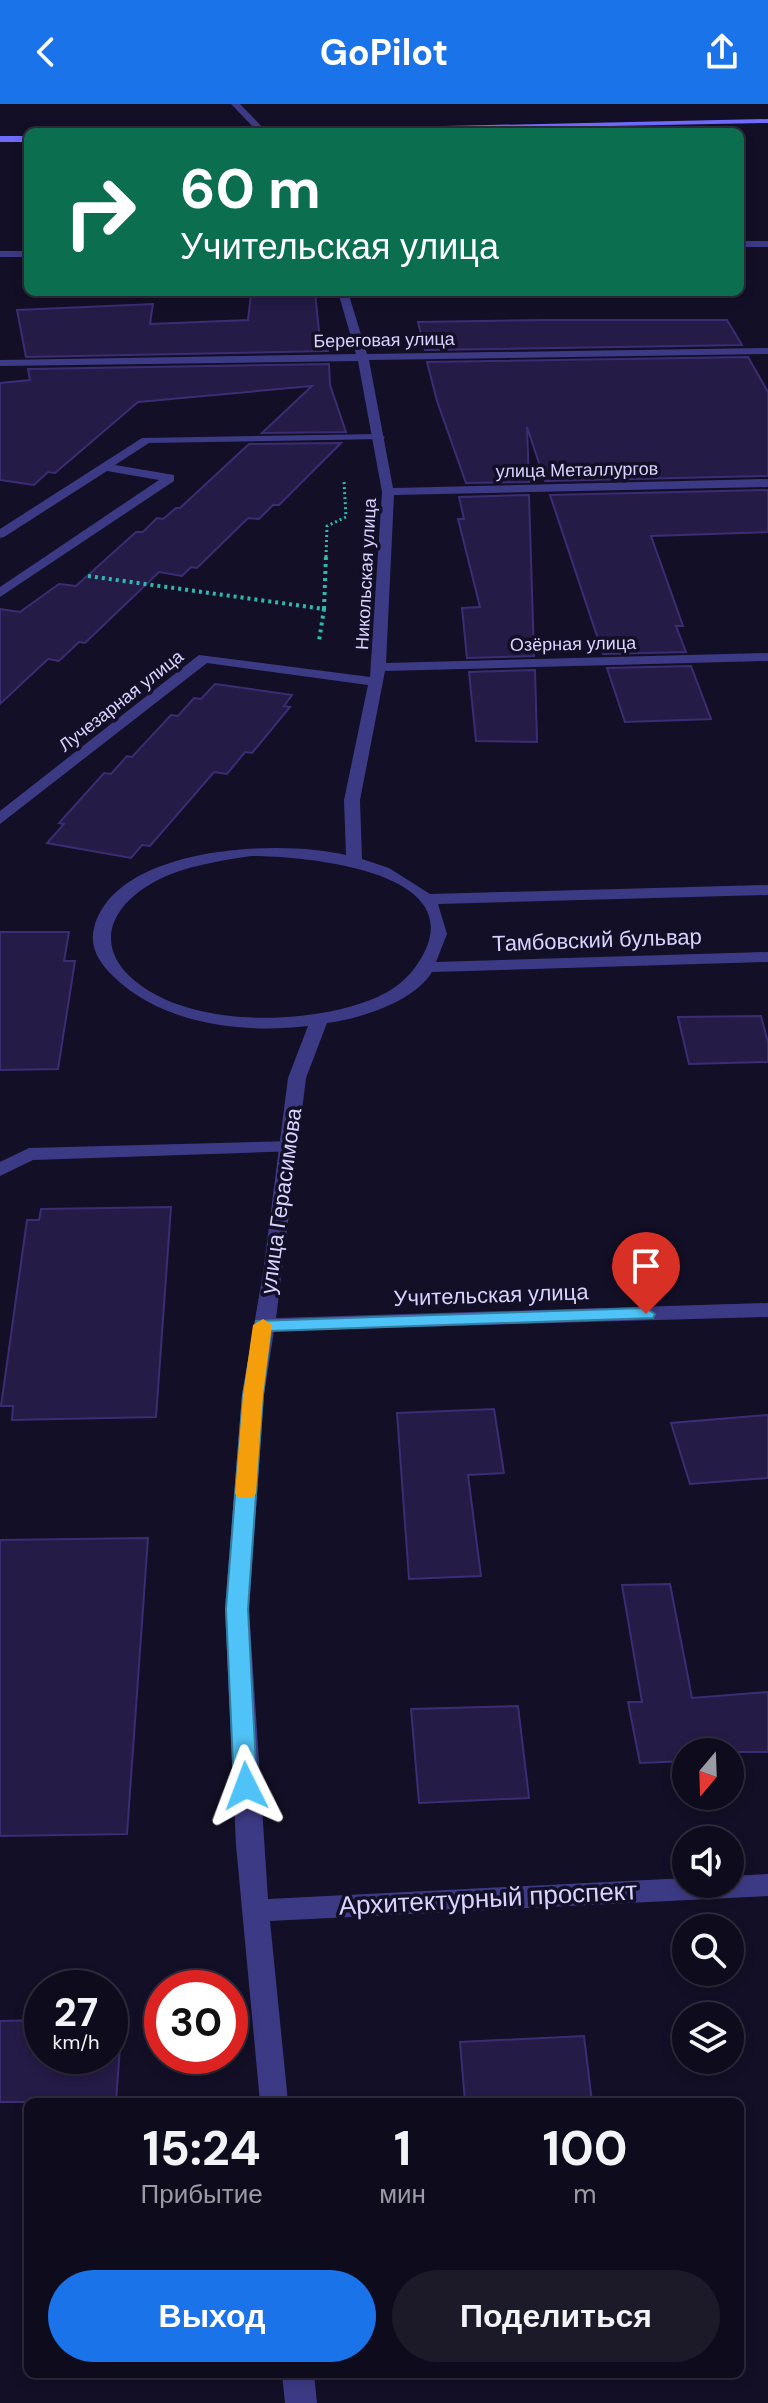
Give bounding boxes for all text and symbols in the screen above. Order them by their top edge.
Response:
text: GoPilot [320,29,448,76]
icon: back [24,30,68,74]
icon: share [700,30,744,74]
text: 60 m [180,152,321,225]
icon: right [48,160,152,264]
text: Учительская улица [180,223,499,270]
street label: Береговая улица [313,327,456,353]
street label: улица Металлургов [496,457,658,483]
street label: Никольская улица [350,497,382,650]
street label: Озёрная улица [510,631,637,657]
street label: Лучезарная улица [54,644,189,757]
street label: Тамбовский бульвар [492,922,702,958]
street label: улица Герасимова [254,1105,309,1296]
pin [612,1232,680,1314]
icon: arrive [624,1244,668,1288]
street label: Учительская улица [393,1277,590,1313]
north arrow [672,1738,744,1810]
map controls [672,1738,744,2074]
position arrow [204,1744,288,1828]
button: sound [672,1826,744,1898]
street label: Архитектурный проспект [338,1873,638,1923]
button: search [672,1914,744,1986]
speed limit sign: 30 [144,1970,248,2074]
text: 27 [54,1986,98,2038]
button: layers [672,2002,744,2074]
text: km/h [52,2029,100,2055]
text: 15:24 [143,2117,261,2180]
text: 1 [394,2117,411,2180]
text: 100 [542,2117,627,2180]
text: Прибытие [141,2177,263,2211]
text: мин [379,2177,426,2211]
text: m [573,2177,597,2211]
button: Выход [48,2270,376,2362]
button: Поделиться [392,2270,720,2362]

